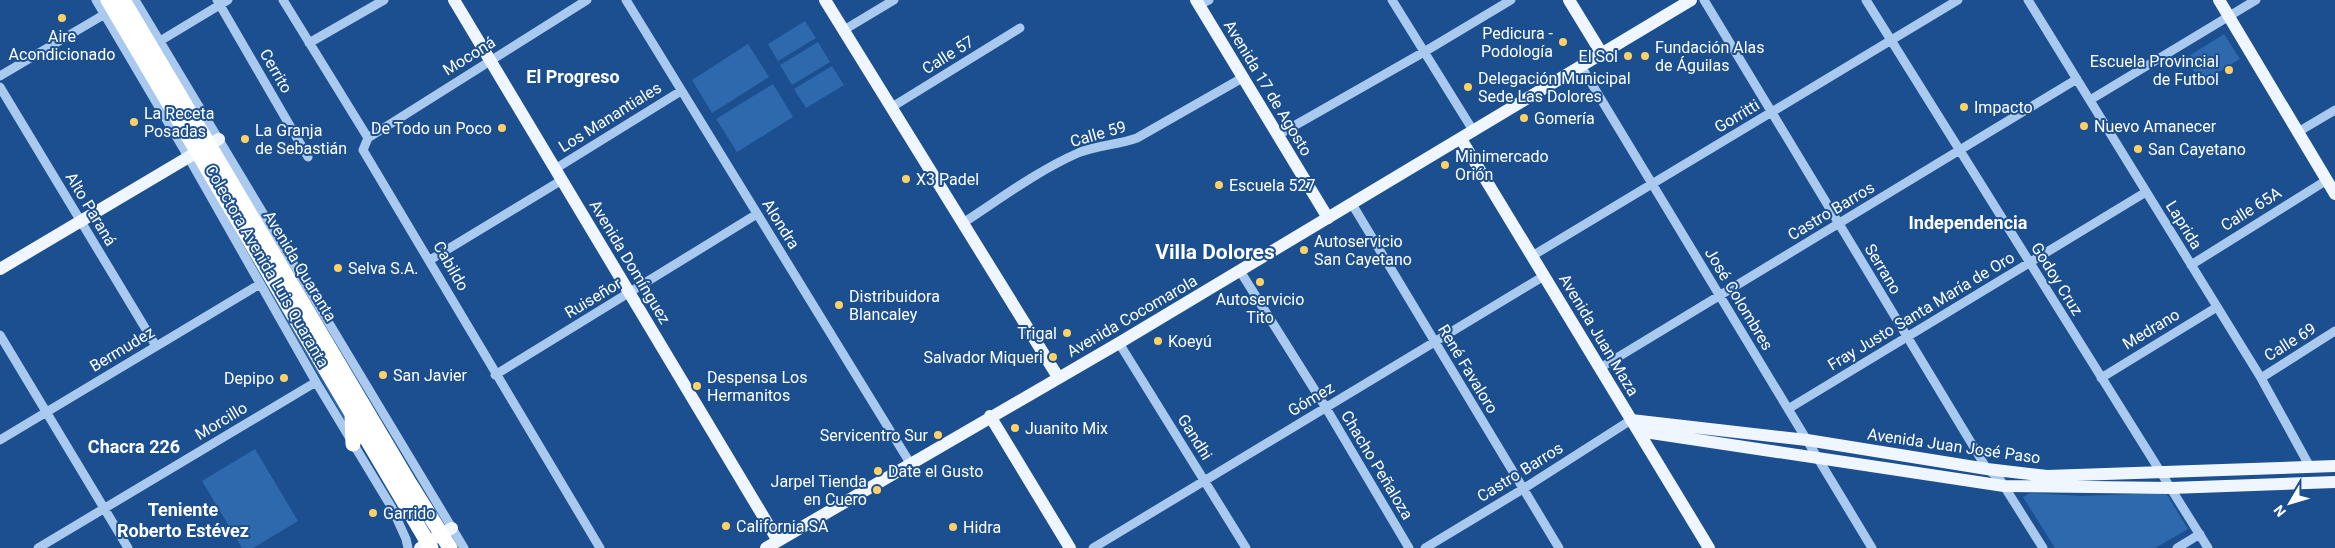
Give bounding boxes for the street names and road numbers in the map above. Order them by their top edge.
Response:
street label: Avenida 17 de Agosto [1220,17,1316,159]
street label: Calle 57 [919,32,977,78]
street label: Moconá [439,33,499,79]
street label: Cerrito [256,46,296,96]
street label: Los Manantiales [555,78,665,156]
street label: Gorritti [1711,95,1763,137]
street label: Calle 59 [1068,117,1128,151]
street label: Colectora Avenida Luis Quaranta [201,161,333,371]
street label: Alto Paraná [62,169,120,249]
street label: Castro Barros [1784,178,1878,244]
street label: Calle 65A [2217,183,2285,235]
street label: Alondra [758,196,804,252]
street label: Avenida Domínguez [585,197,675,327]
street label: Laprida [2162,197,2206,253]
street label: Avenida Quaranta [259,207,341,325]
street label: Cabildo [429,238,473,294]
street label: Godoy Cruz [2027,239,2087,319]
street label: Serrano [1861,240,1905,298]
street label: José Colombres [1701,244,1777,354]
street label: Fray Justo Santa María de Oro [1824,248,2018,374]
street label: Avenida Cocomarola [1063,271,1201,361]
street label: Avenida Juan Maza [1555,271,1643,399]
street label: Ruiseñor [561,273,625,322]
street label: Medrano [2119,305,2183,353]
street label: Calle 69 [2261,319,2319,365]
street label: René Favaloro [1434,321,1502,417]
street label: Bermudez [86,322,158,376]
street label: Gómez [1284,378,1338,420]
street label: Morcillo [191,398,251,444]
street label: Chacho Peñaloza [1337,407,1417,523]
street label: Gandhi [1174,411,1216,463]
street label: Avenida Juan José Paso [1866,424,2042,468]
street label: Castro Barros [1474,438,1566,506]

